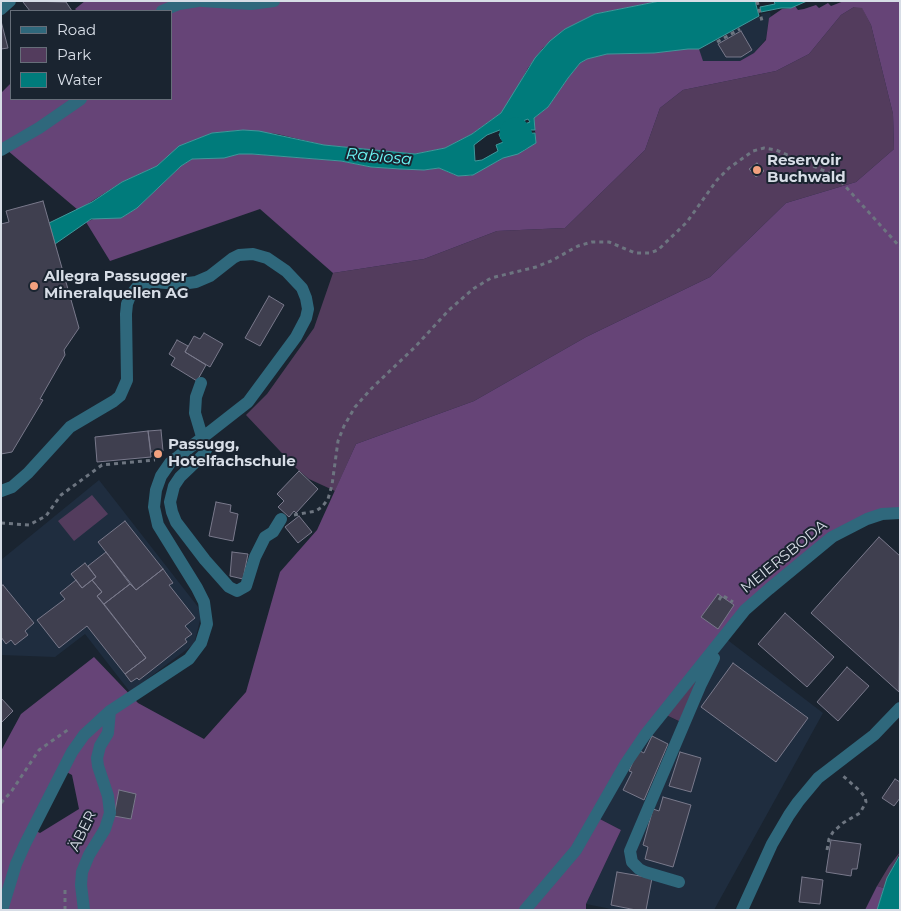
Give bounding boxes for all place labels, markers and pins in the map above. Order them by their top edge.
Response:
place label: Reservoir Buchwald [767,152,846,187]
marker: Reservoir Buchwald [751,164,763,176]
place label: Allegra Passugger Mineralquellen AG [44,268,189,303]
marker: Allegra Passugger Mineralquellen AG [28,280,40,292]
place label: Passugg, Hotelfachschule [168,436,296,471]
marker: Passugg, Hotelfachschule [152,448,164,460]

